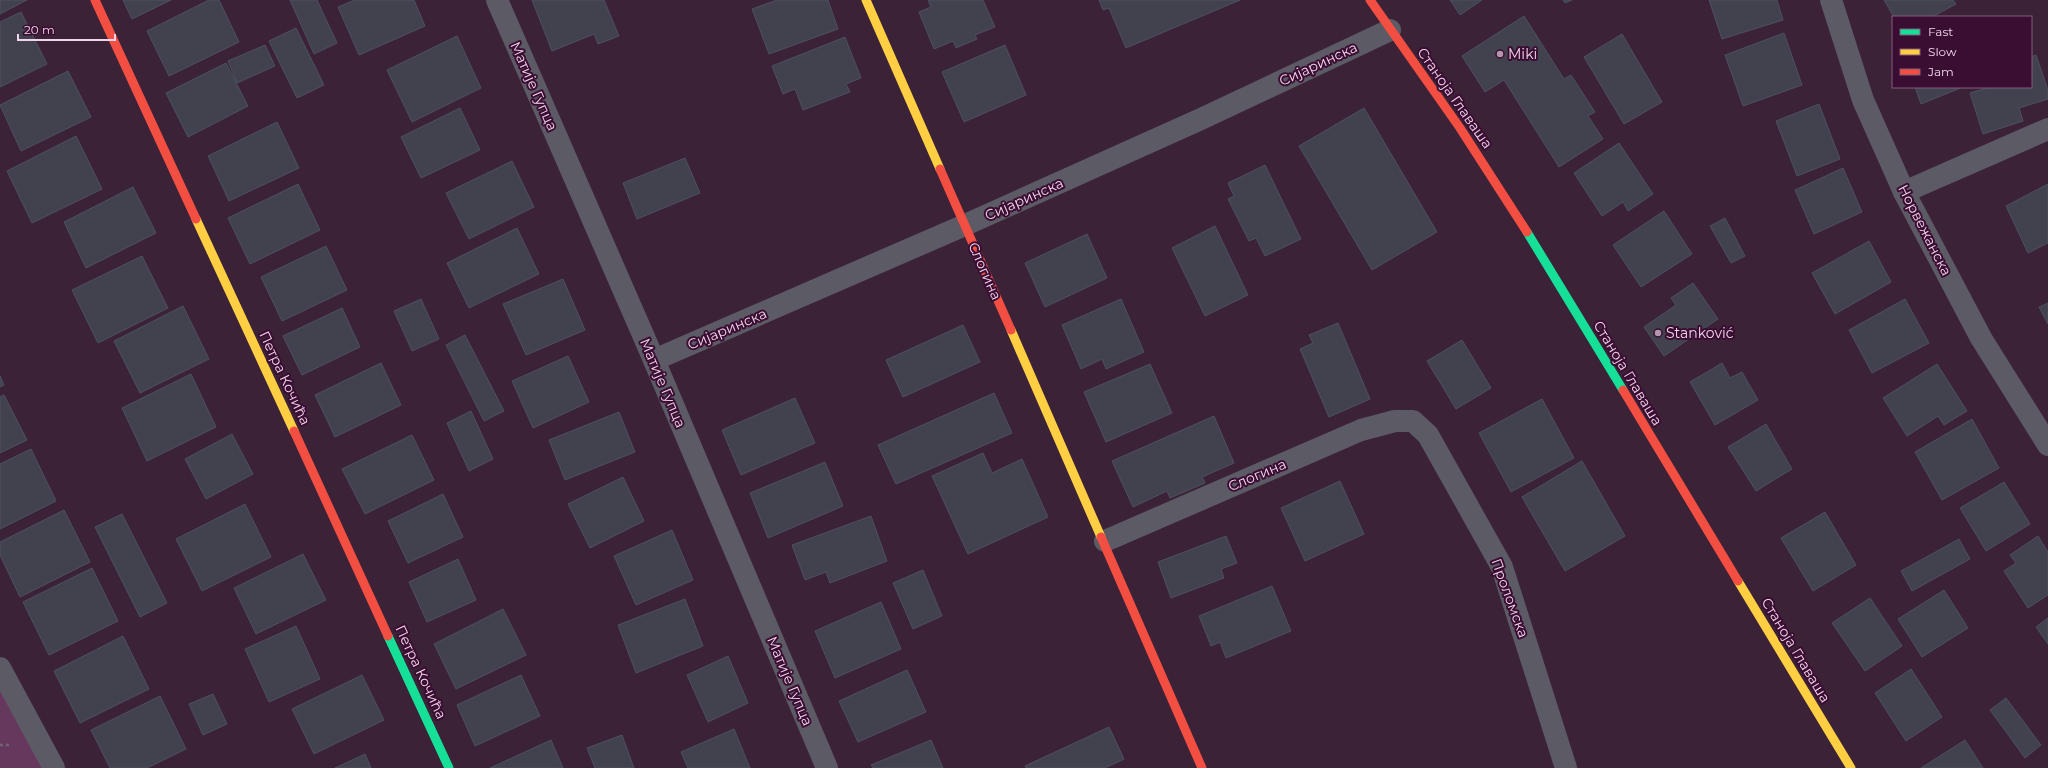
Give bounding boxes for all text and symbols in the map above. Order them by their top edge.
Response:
scale bar [18,16,115,42]
legend [1892,16,2032,88]
text: 20 m [24,22,55,37]
text: Fast [1928,24,1953,39]
street label: Сијаринска [1276,38,1360,90]
street label: Матије Гупца [506,39,562,133]
street label: Станоја Главаша [1413,44,1497,152]
text: Slow [1928,44,1957,59]
place label: Miki [1508,45,1537,63]
marker: Miki [1495,49,1505,59]
text: Jam [1927,64,1954,79]
street label: Сијаринска [982,174,1066,224]
street label: Норвежанска [1894,181,1956,279]
street label: Слогина [964,239,1006,303]
street label: Сијаринска [685,304,769,354]
street label: Станоја Главаша [1590,317,1666,429]
place label: Stanković [1666,324,1734,342]
street label: Петра Кочића [255,328,315,428]
marker: Stanković [1653,328,1663,338]
street label: Матије Гупца [636,336,690,430]
street label: Слогина [1225,455,1289,495]
street label: Проломска [1487,556,1533,640]
street label: Станоја Главаша [1758,594,1834,706]
street label: Петра Кочића [391,622,451,722]
street label: Матије Гупца [763,634,817,728]

